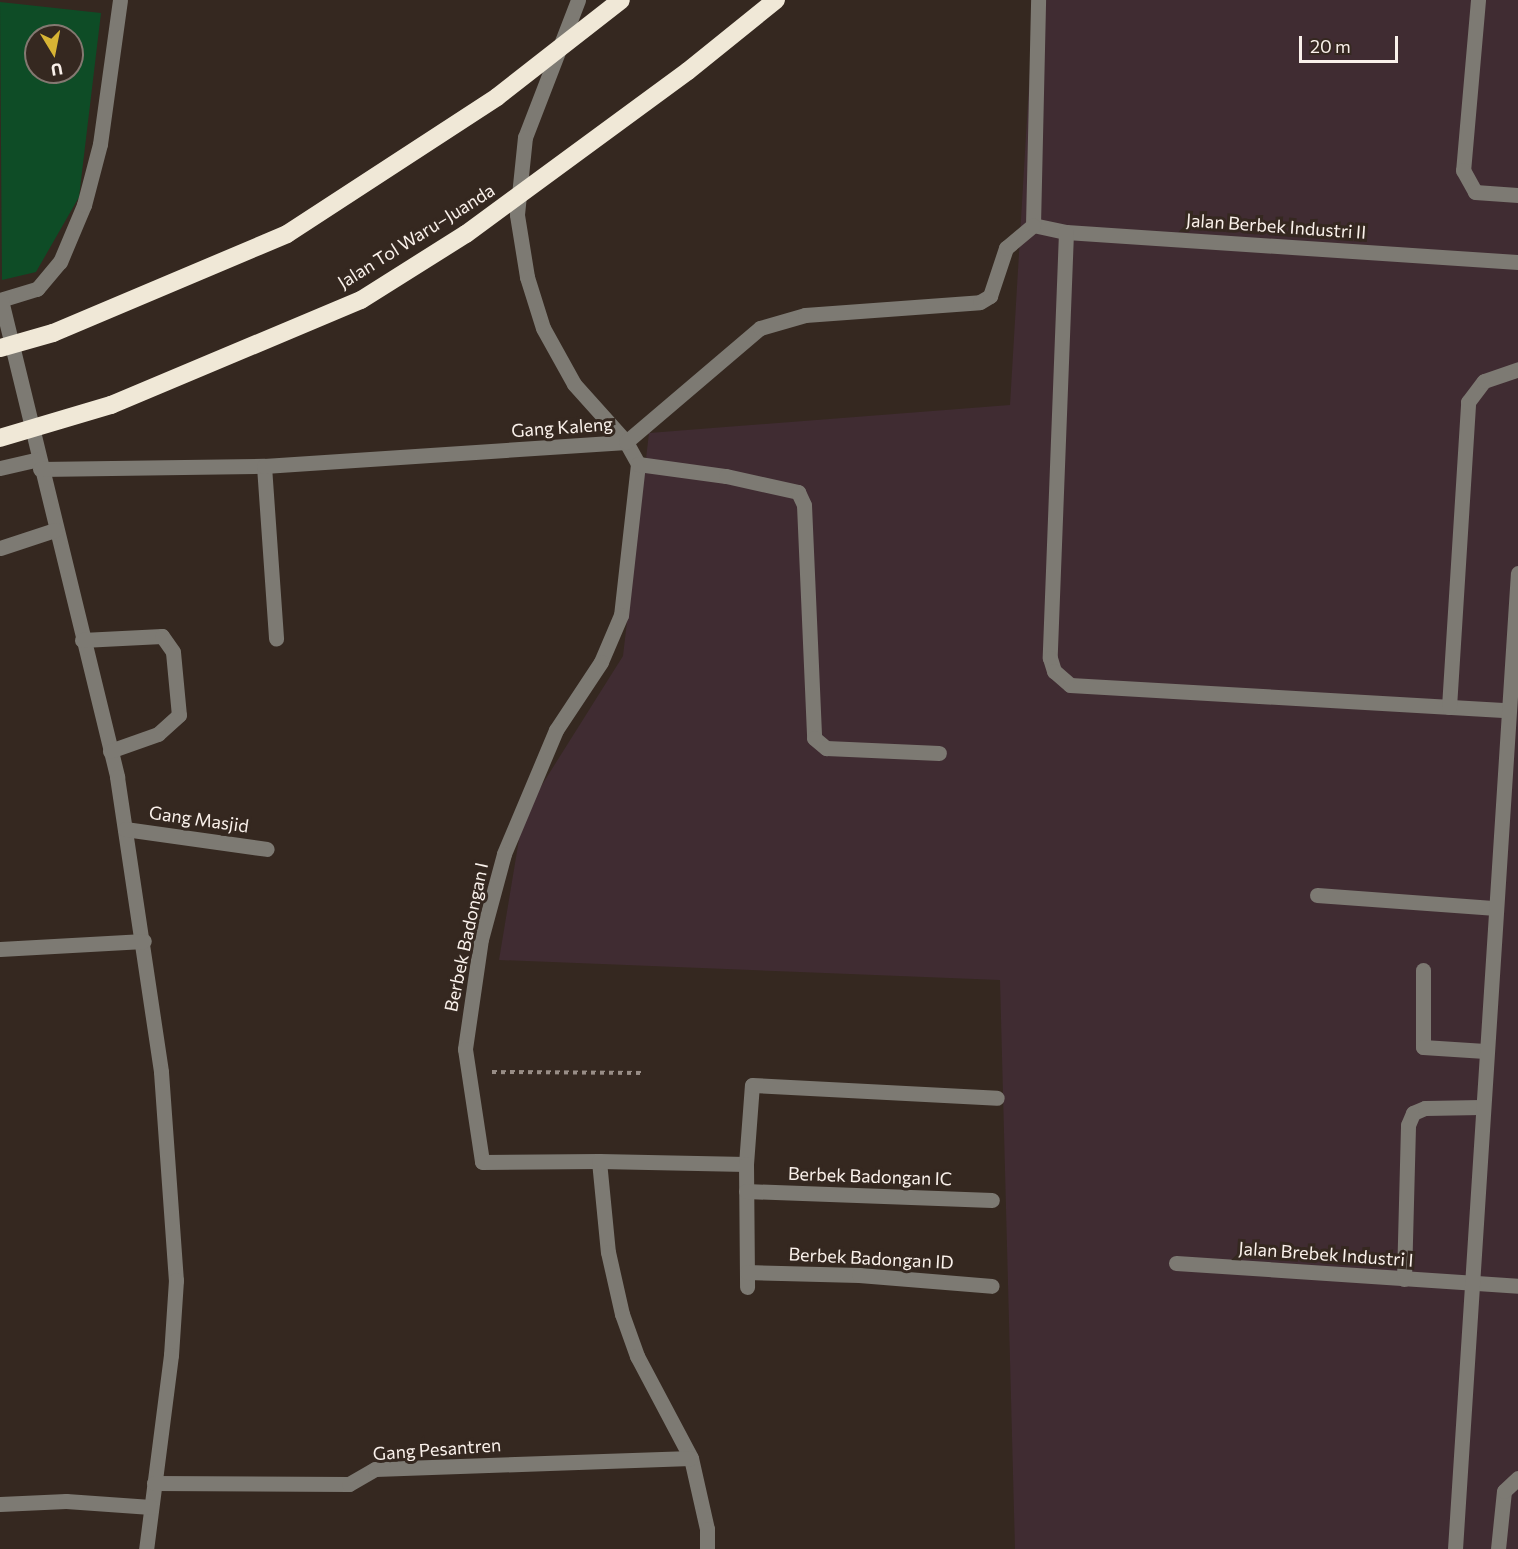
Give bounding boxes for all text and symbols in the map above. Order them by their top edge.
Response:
north arrow [24,24,84,84]
scale bar [1302,24,1401,62]
text: 20 m [1310,35,1351,57]
text: U [49,60,64,81]
street label: Jalan Tol Waru–Juanda [334,179,498,293]
street label: Jalan Berbek Industri II [1185,209,1367,243]
street label: Gang Kaleng [510,413,614,441]
street label: Gang Masjid [148,801,250,837]
street label: Berbek Badongan I [440,860,492,1014]
street label: Berbek Badongan IC [788,1162,952,1190]
street label: Jalan Brebek Industri I [1238,1237,1414,1271]
street label: Berbek Badongan ID [788,1243,954,1273]
street label: Gang Pesantren [372,1434,502,1464]

